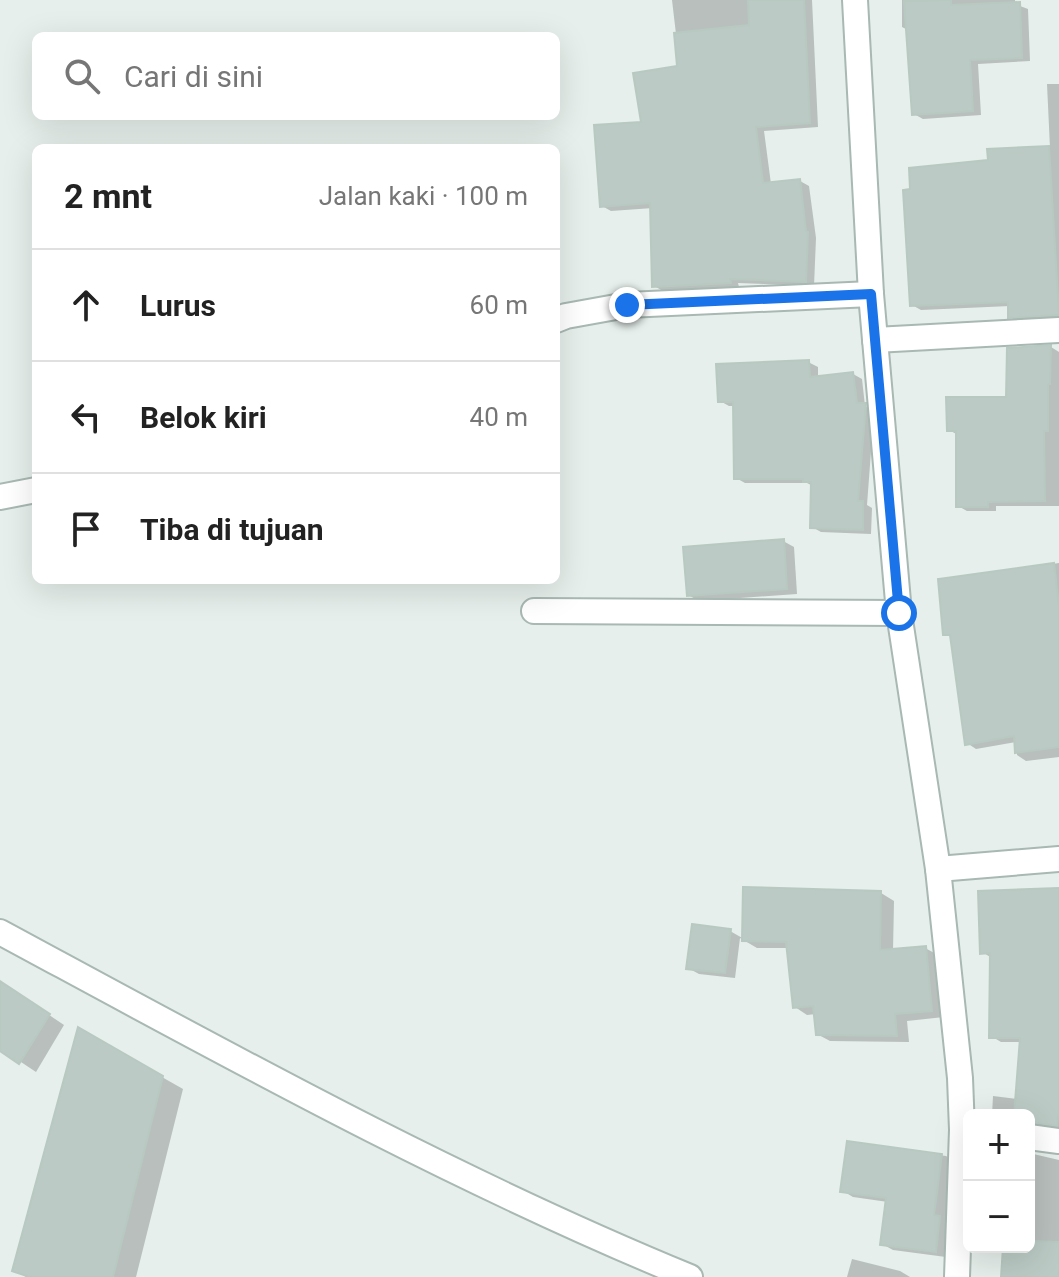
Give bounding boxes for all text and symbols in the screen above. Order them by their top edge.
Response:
search box [32,32,560,120]
icon: search [60,54,104,98]
text: Cari di sini [124,59,263,94]
text: 2 mnt [64,176,152,216]
text: Jalan kaki · 100 m [319,181,528,211]
icon: ahead [64,283,108,327]
route end [609,287,645,323]
text: Lurus [140,288,216,323]
text: 60 m [470,290,528,320]
icon: left [64,395,108,439]
text: Belok kiri [140,400,267,435]
text: 40 m [470,402,528,432]
icon: arrive [64,507,108,551]
text: Tiba di tujuan [140,512,324,547]
route start [881,595,917,631]
map controls [963,1109,1035,1253]
button: + [963,1109,1035,1181]
button: − [963,1181,1035,1253]

